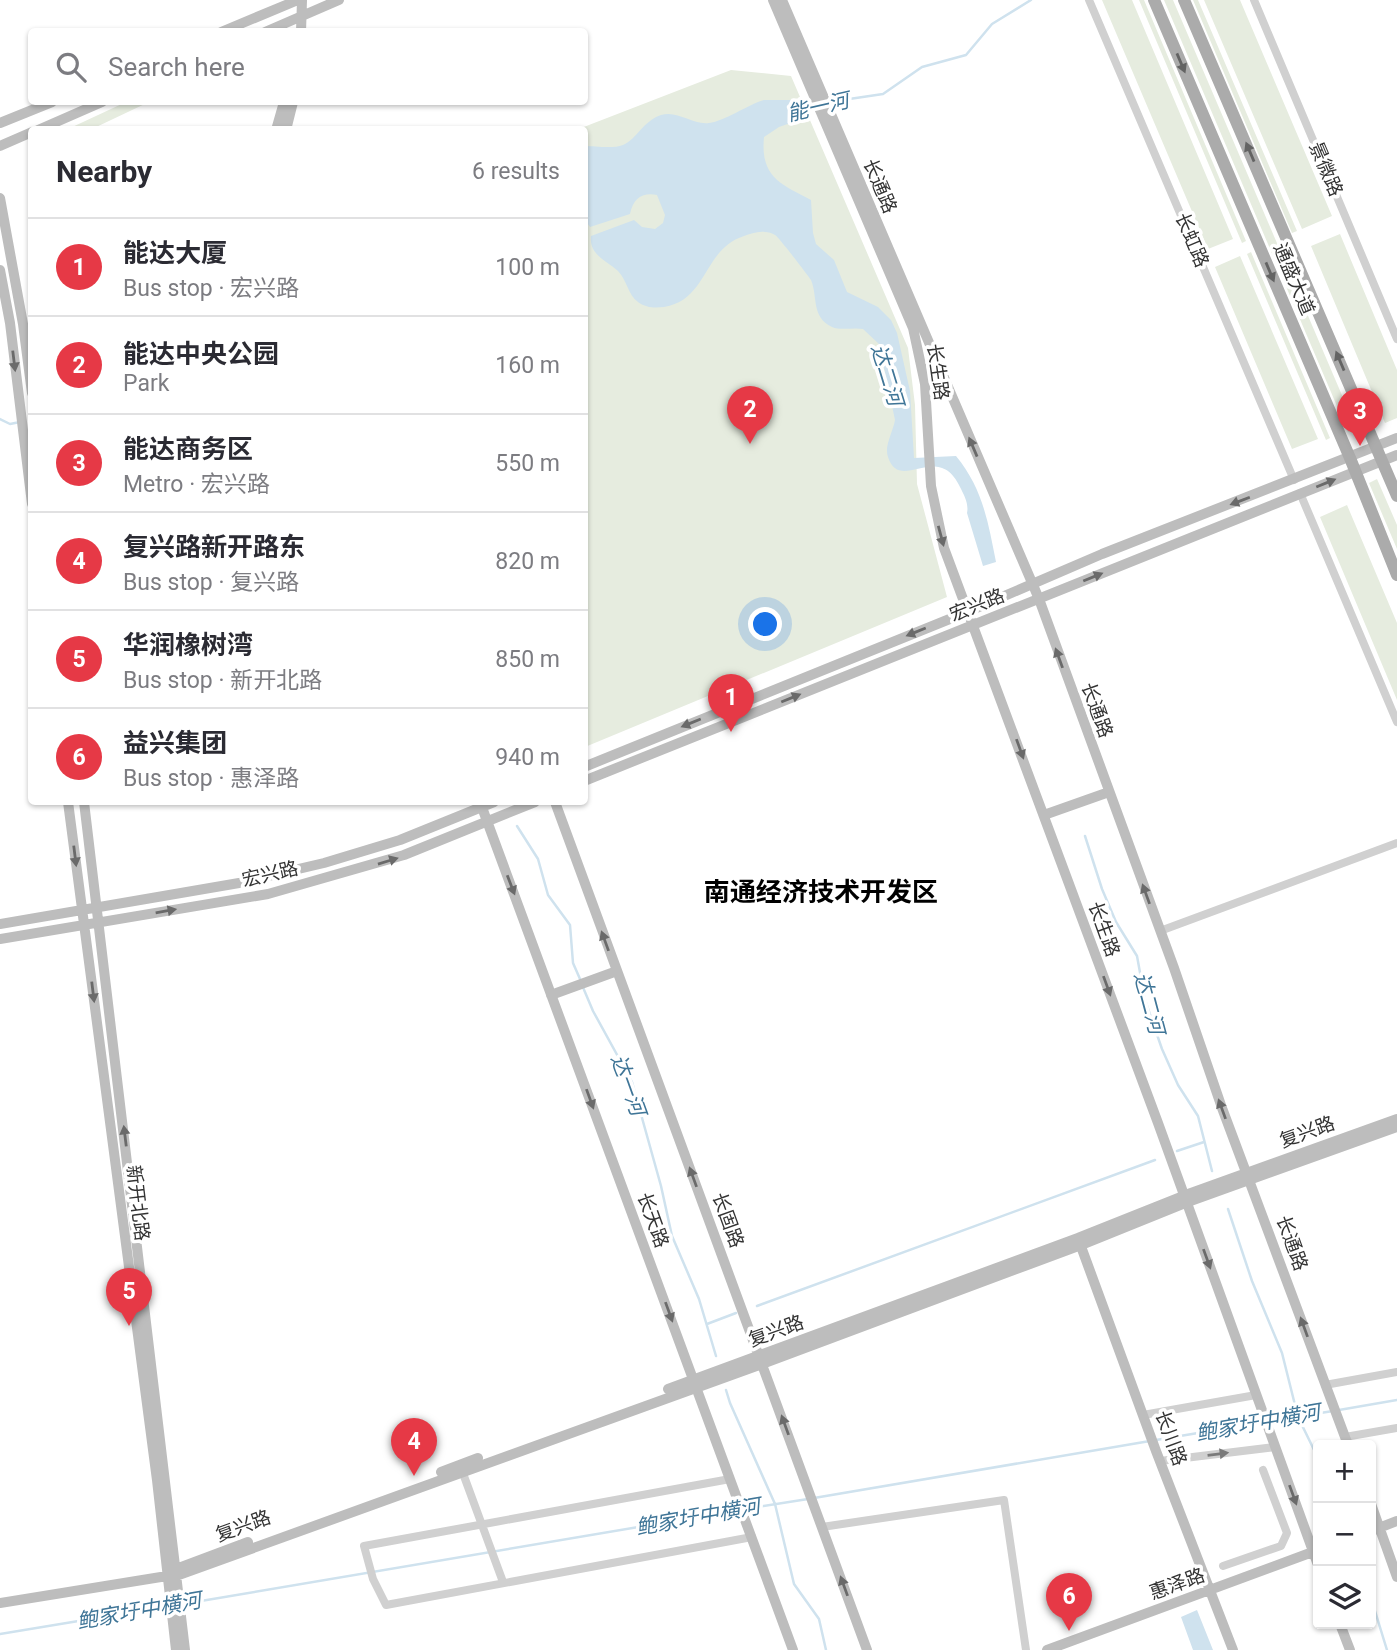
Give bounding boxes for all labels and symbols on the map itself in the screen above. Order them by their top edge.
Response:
one-way arrow [1175,52,1186,73]
water label: 能一河 [785,87,855,126]
street label: 景微路 [1304,138,1348,200]
one-way arrow [1244,142,1255,163]
street label: 长通路 [858,155,902,217]
street label: 长虹路 [1170,209,1214,271]
street label: 通盛大道 [1269,240,1319,318]
one-way arrow [1264,262,1276,282]
water label: 达二河 [866,341,909,412]
street label: 长生路 [923,342,953,402]
one-way arrow [1335,350,1346,371]
one-way arrow [9,351,20,373]
pin: 2 [727,386,773,444]
pin: 3 [1337,388,1383,446]
one-way arrow [967,437,978,458]
one-way arrow [1316,477,1337,488]
one-way arrow [1230,495,1251,506]
one-way arrow [936,525,947,547]
one-way arrow [1082,571,1103,582]
street label: 宏兴路 [946,584,1008,626]
your location [748,607,782,641]
one-way arrow [905,627,926,638]
one-way arrow [1053,647,1064,668]
pin: 1 [708,674,754,732]
street label: 长通路 [1076,679,1118,741]
one-way arrow [780,693,801,704]
one-way arrow [681,718,702,729]
one-way arrow [1014,739,1025,760]
one-way arrow [70,845,81,867]
one-way arrow [377,855,398,865]
street label: 宏兴路 [240,856,300,892]
one-way arrow [506,875,517,896]
district label: 南通经济技术开发区 [704,877,938,907]
one-way arrow [1141,884,1152,905]
street label: 长生路 [1083,898,1125,960]
one-way arrow [155,905,177,916]
one-way arrow [600,930,611,951]
water label: 达二河 [1129,969,1170,1040]
one-way arrow [1101,975,1112,996]
one-way arrow [87,982,98,1004]
water label: 达一河 [606,1051,651,1122]
one-way arrow [585,1088,596,1109]
one-way arrow [1217,1098,1228,1119]
street label: 复兴路 [1276,1111,1338,1153]
one-way arrow [119,1125,130,1147]
street label: 新开北路 [122,1164,154,1242]
one-way arrow [687,1166,698,1187]
street label: 长天路 [632,1189,674,1251]
street label: 长固路 [707,1189,749,1251]
street label: 长通路 [1271,1212,1313,1274]
one-way arrow [1202,1249,1213,1270]
pin: 5 [106,1268,152,1326]
one-way arrow [663,1302,674,1323]
street label: 复兴路 [745,1310,807,1352]
one-way arrow [1298,1316,1309,1337]
water label: 鲍家圩中横河 [1194,1400,1326,1446]
street label: 长川路 [1150,1407,1192,1469]
one-way arrow [779,1415,790,1436]
pin: 4 [391,1418,437,1476]
one-way arrow [1207,1448,1229,1459]
one-way arrow [1288,1484,1299,1505]
water label: 鲍家圩中横河 [634,1494,766,1540]
street label: 复兴路 [212,1505,274,1547]
street label: 惠泽路 [1146,1563,1208,1605]
pin: 6 [1046,1573,1092,1631]
one-way arrow [838,1575,849,1596]
water label: 鲍家圩中横河 [75,1588,207,1634]

